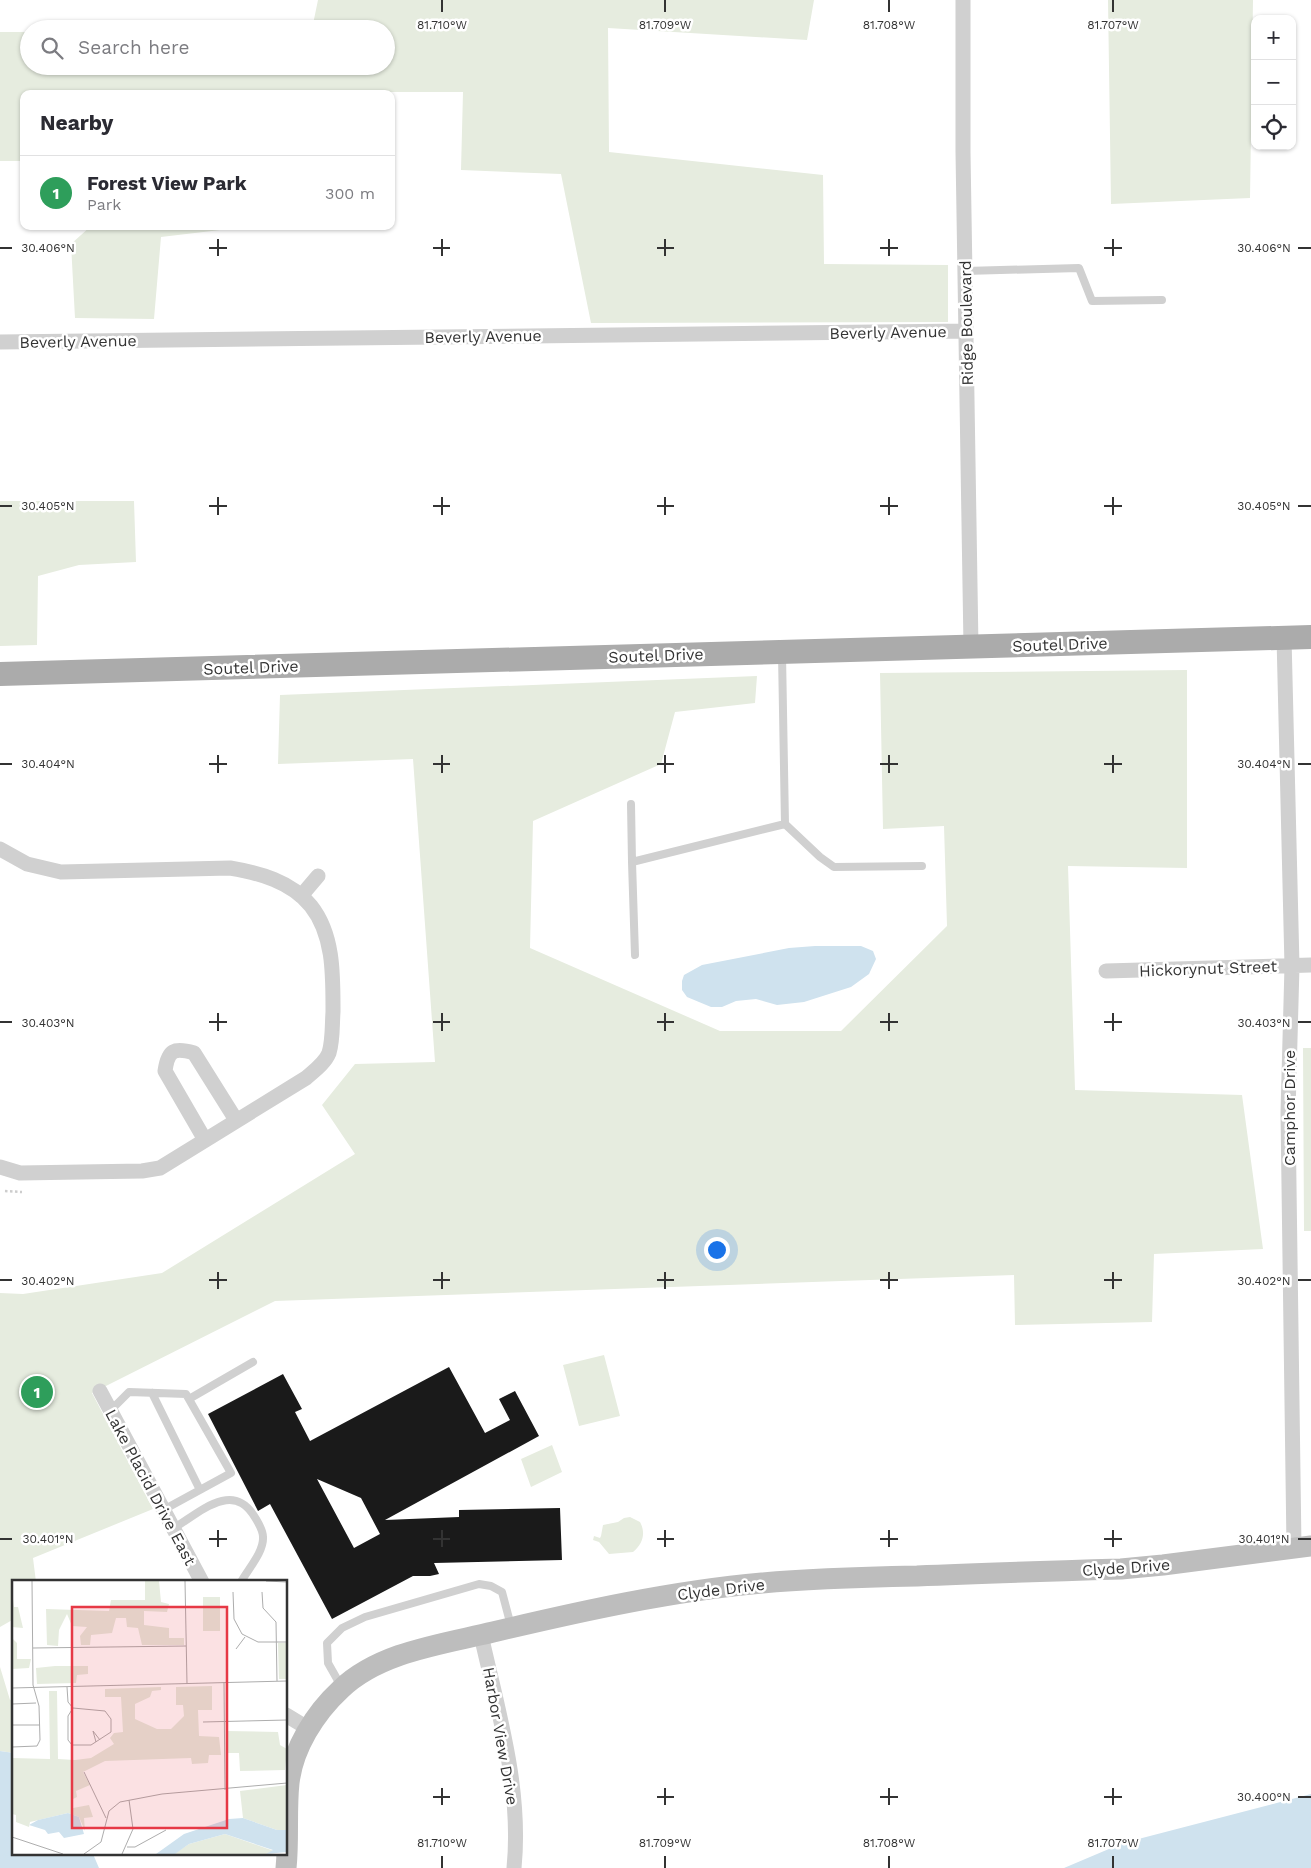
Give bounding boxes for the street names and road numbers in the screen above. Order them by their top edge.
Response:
street label: Ridge Boulevard [956,260,977,386]
street label: Beverly Avenue [829,322,947,343]
street label: Beverly Avenue [424,326,542,347]
street label: Beverly Avenue [19,331,137,352]
street label: Soutel Drive [1012,633,1108,656]
street label: Soutel Drive [608,644,704,667]
street label: Soutel Drive [203,656,299,679]
street label: Hickorynut Street [1139,957,1278,980]
street label: Camphor Drive [1280,1050,1299,1166]
street label: Lake Placid Drive East [101,1406,200,1569]
street label: Clyde Drive [1081,1555,1171,1580]
street label: Clyde Drive [676,1575,766,1604]
street label: Harbor View Drive [479,1666,522,1807]

